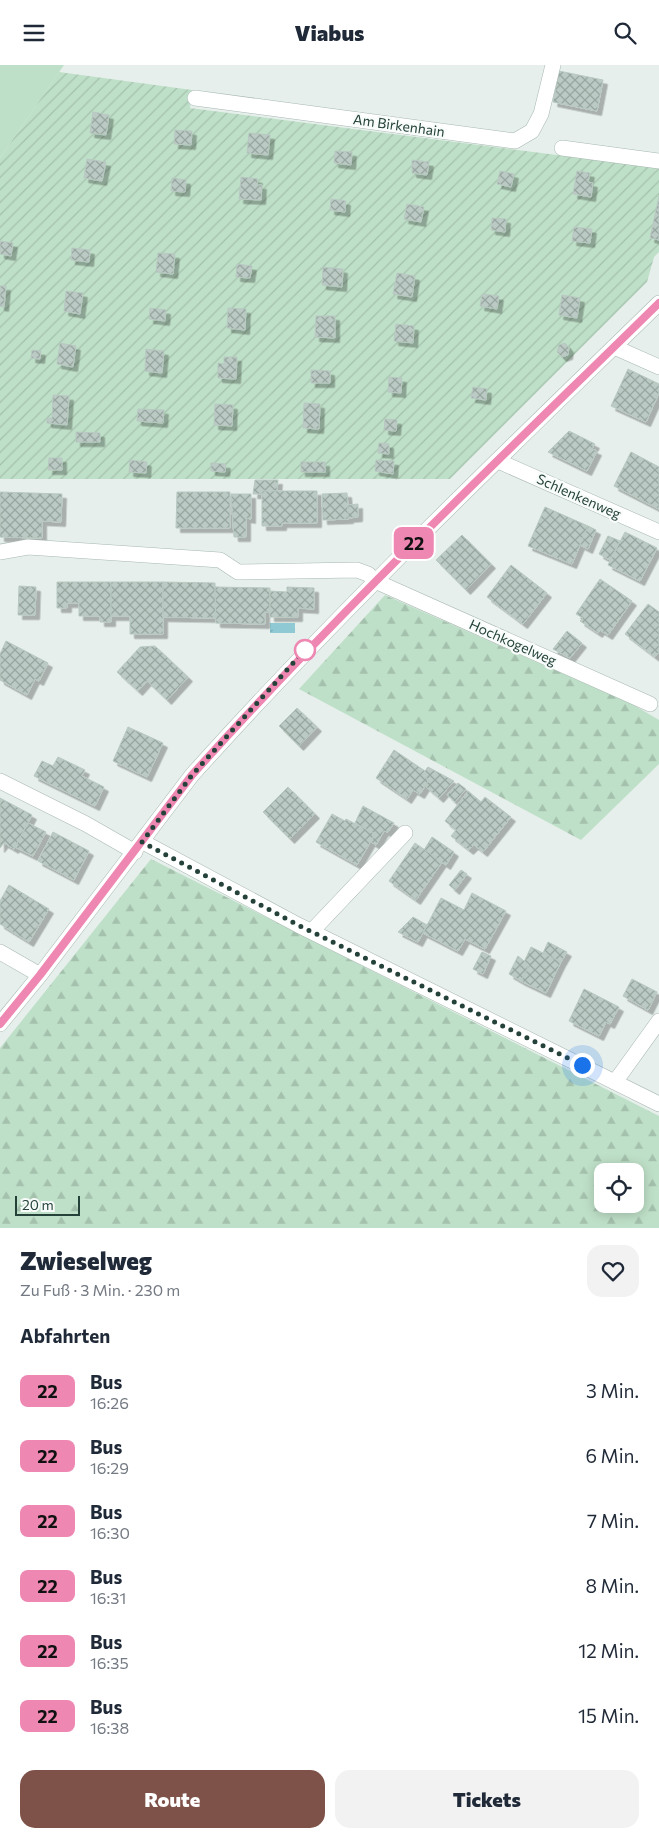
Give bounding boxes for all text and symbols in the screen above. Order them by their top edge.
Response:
icon: menu [20,19,48,47]
text: Viabus [294,19,365,46]
icon: search [611,19,639,47]
street label: Am Birkenhain [352,110,446,140]
street label: Schlenkenweg [534,470,624,522]
line badge: 22 [392,527,436,559]
text: 22 [404,532,424,554]
street label: Hochkogelweg [467,615,560,669]
unlabelled marker [294,639,316,661]
your location [570,1053,595,1078]
map controls [594,1163,644,1213]
button: locate [594,1163,644,1213]
scale bar [15,1193,80,1216]
text: 20 m [22,1196,54,1213]
button: heart [587,1245,639,1297]
text: Zwieselweg [20,1246,152,1275]
text: Zu Fuß · 3 Min. · 230 m [20,1280,180,1299]
text: Abfahrten [20,1324,110,1347]
text: Bus [90,1370,122,1393]
text: 3 Min. [586,1379,639,1402]
text: 22 [37,1380,58,1402]
text: 16:26 [90,1393,129,1412]
text: Bus [90,1435,122,1458]
text: 6 Min. [585,1444,639,1467]
text: 22 [37,1445,58,1467]
text: 16:29 [90,1458,129,1477]
text: Bus [90,1500,122,1523]
text: 7 Min. [587,1509,639,1532]
text: 22 [37,1510,58,1532]
text: 16:30 [90,1523,130,1542]
text: Bus [90,1565,122,1588]
text: 8 Min. [585,1574,639,1597]
text: 22 [37,1575,58,1597]
text: 16:31 [90,1588,126,1607]
text: Bus [90,1630,122,1653]
text: 12 Min. [578,1639,639,1662]
text: 22 [37,1640,58,1662]
text: 16:35 [90,1653,129,1672]
text: Bus [90,1695,122,1718]
text: 15 Min. [578,1704,639,1727]
text: 22 [37,1705,58,1727]
text: 16:38 [90,1718,129,1737]
button: Route [20,1770,325,1828]
button: Tickets [335,1770,639,1828]

